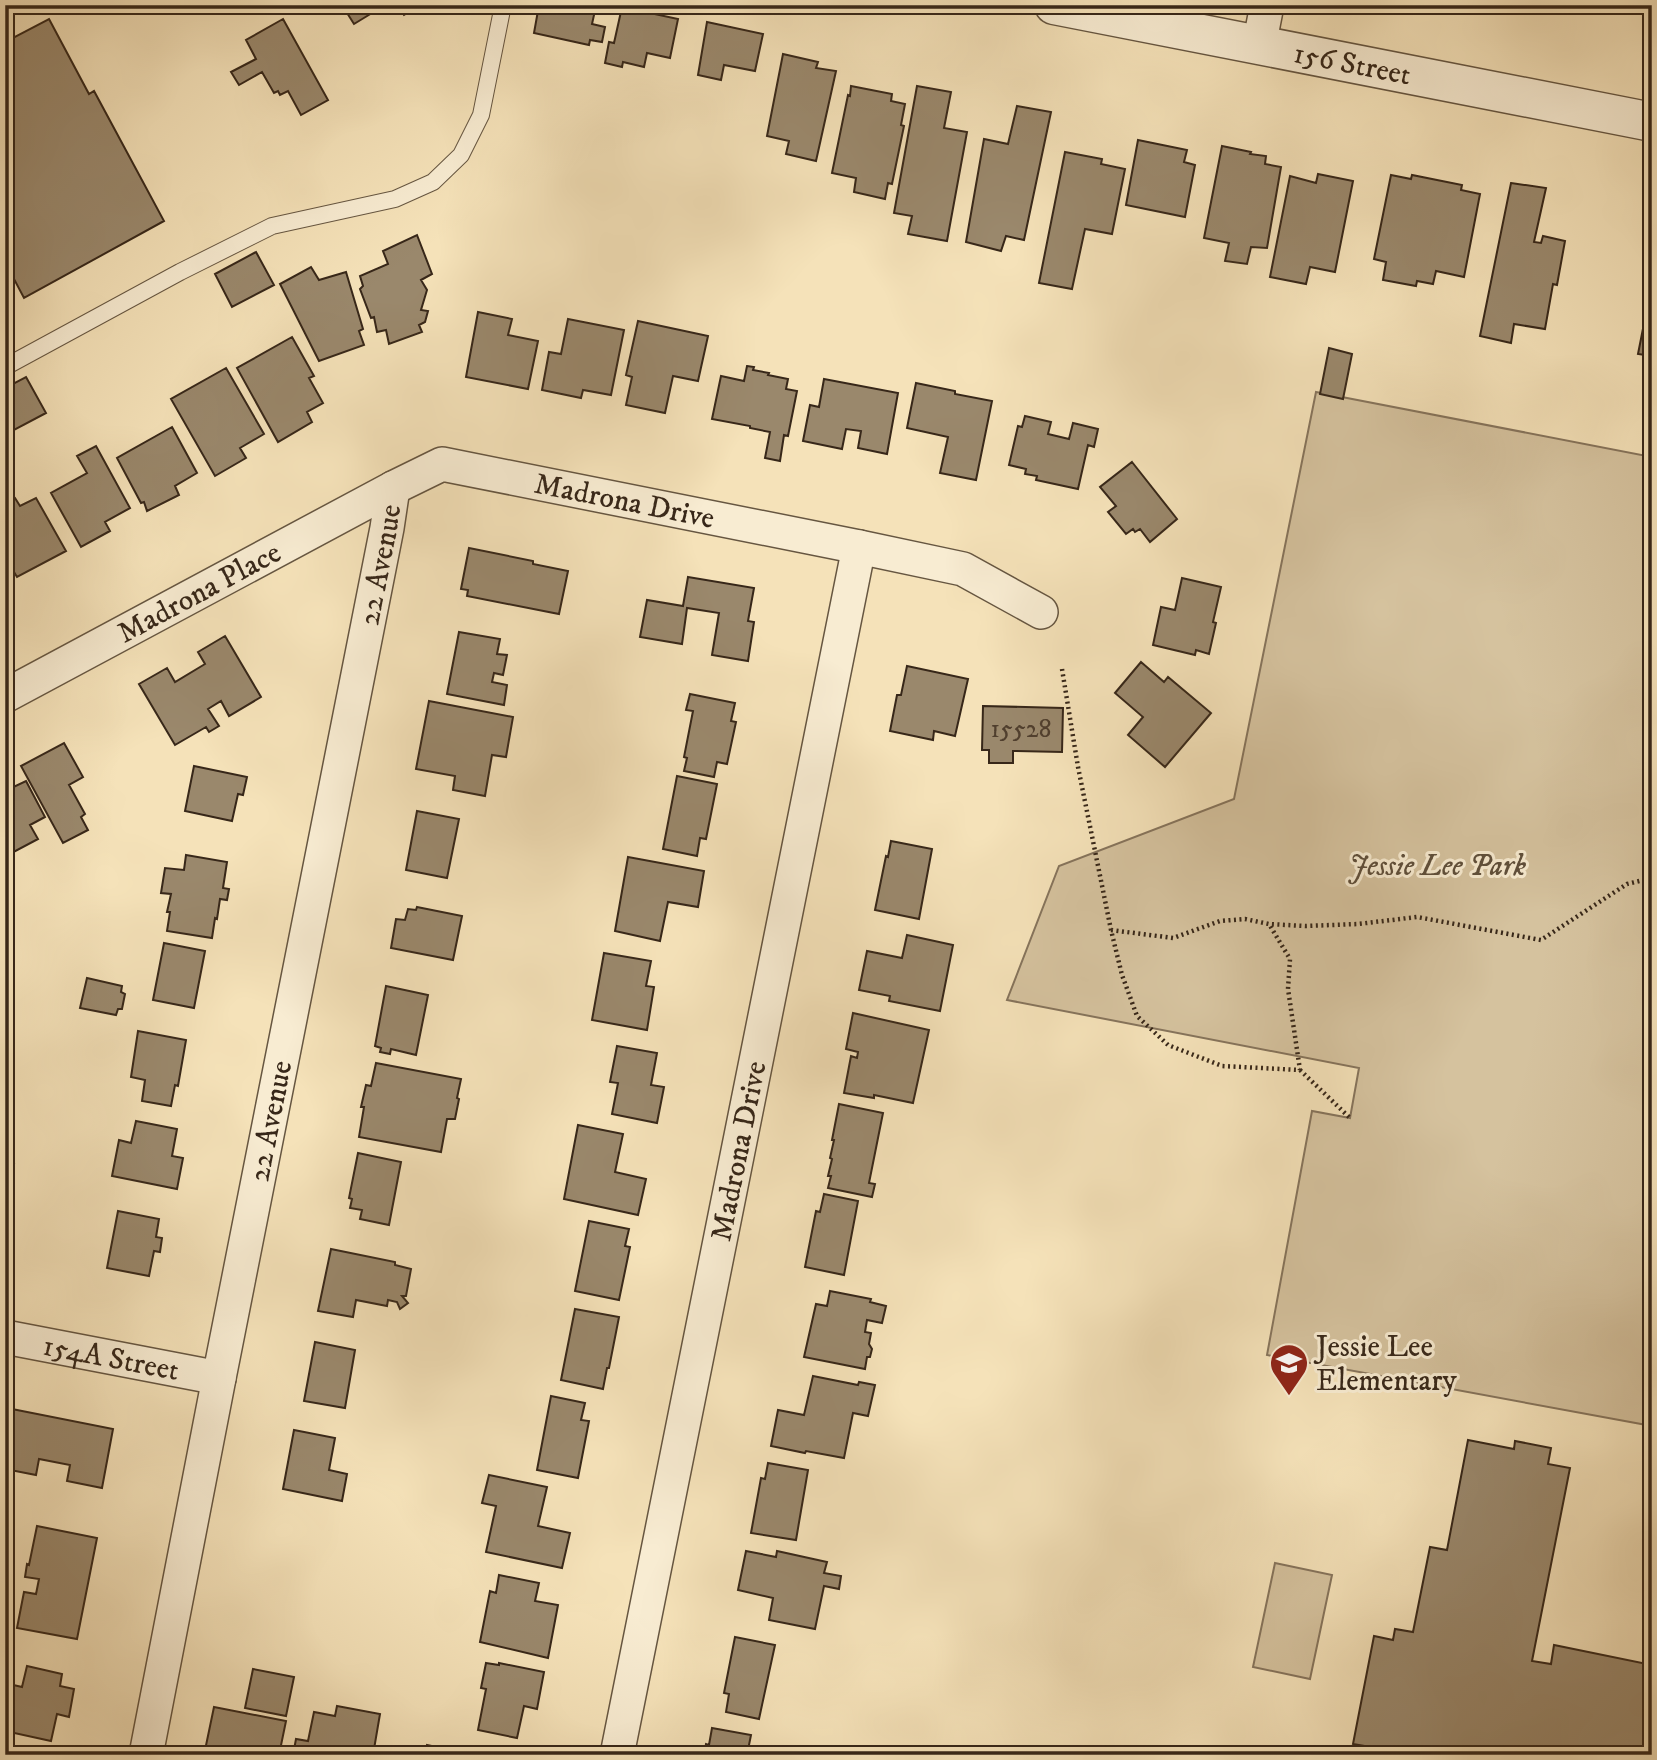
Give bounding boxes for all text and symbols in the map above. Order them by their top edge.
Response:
street label: 156 Street [1290,35,1414,94]
street label: Madrona Drive [531,466,717,538]
street label: 22 Avenue [351,502,410,629]
street label: Madrona Place [111,535,288,652]
house number: 15528 [990,713,1052,746]
park label: Jessie Lee Park [1348,848,1527,885]
street label: 22 Avenue [241,1058,301,1185]
street label: Madrona Drive [703,1058,776,1244]
street label: 154A Street [40,1328,182,1390]
place label: Jessie Lee Elementary [1313,1329,1457,1400]
school or university icon: Jessie Lee Elementary [1268,1342,1310,1397]

